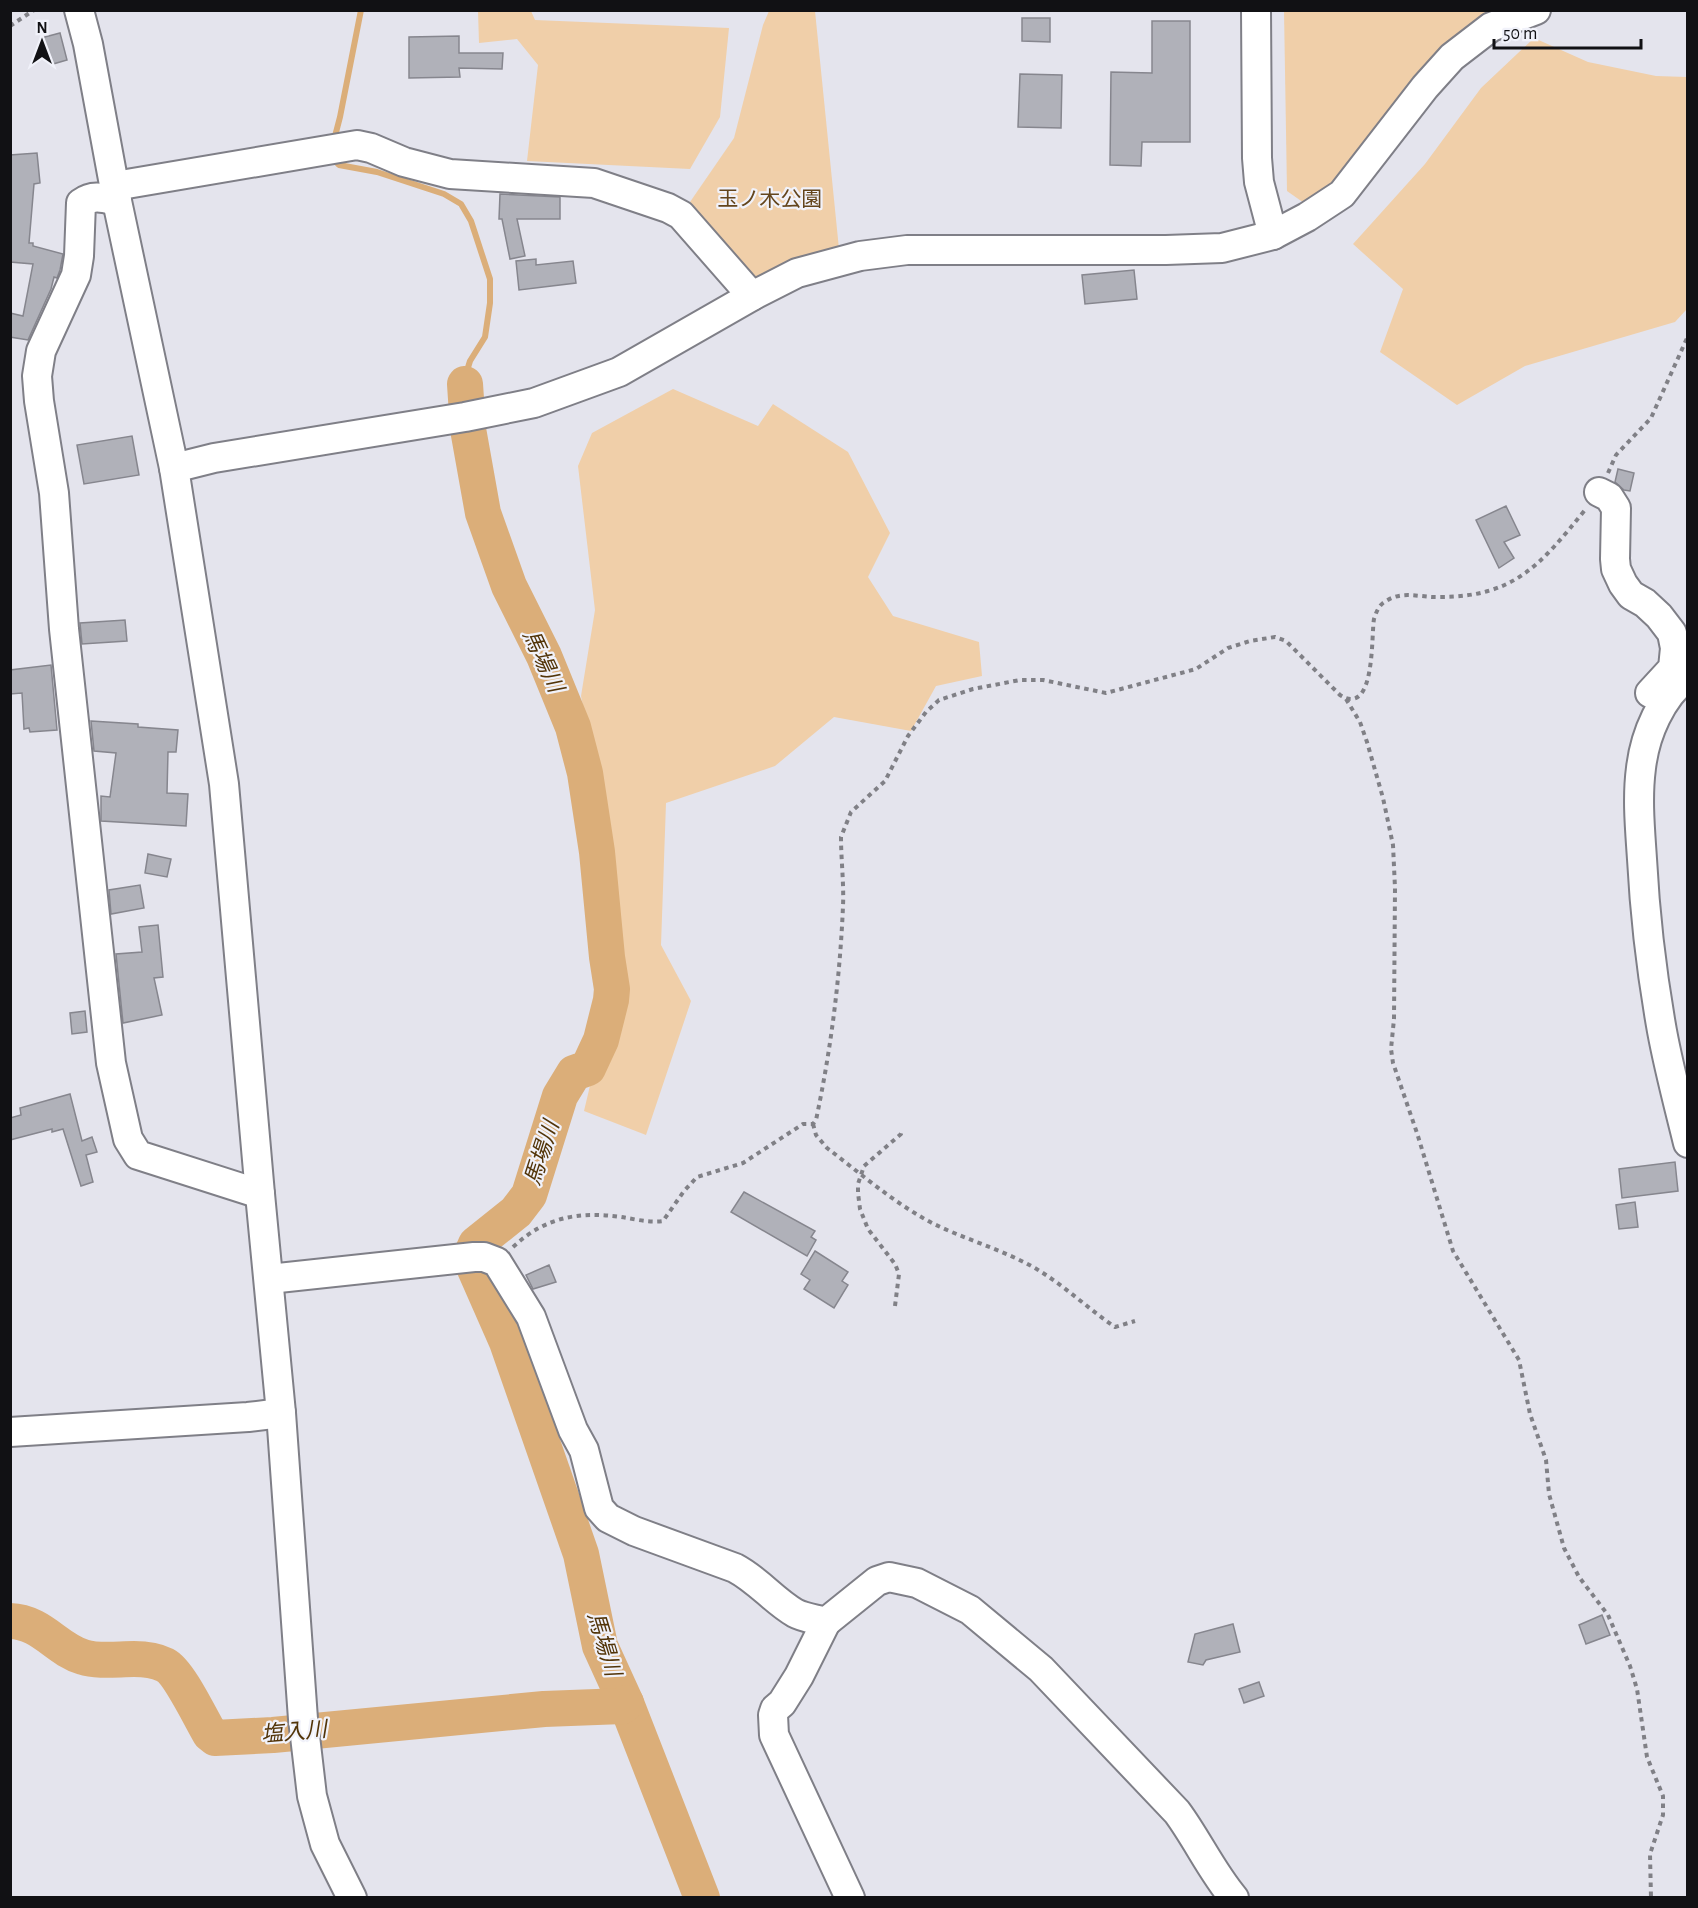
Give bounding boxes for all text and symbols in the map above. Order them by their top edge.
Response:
north arrow [12,12,72,72]
scale bar [1494,12,1641,50]
text: N [36,20,48,36]
text: 50 m [1503,25,1537,43]
park label: 玉ノ木公園 [718,188,823,210]
water label: 馬場川 [519,626,569,697]
water label: 馬場川 [520,1116,563,1188]
water label: 馬場川 [584,1609,626,1681]
water label: 塩入川 [260,1717,330,1746]

